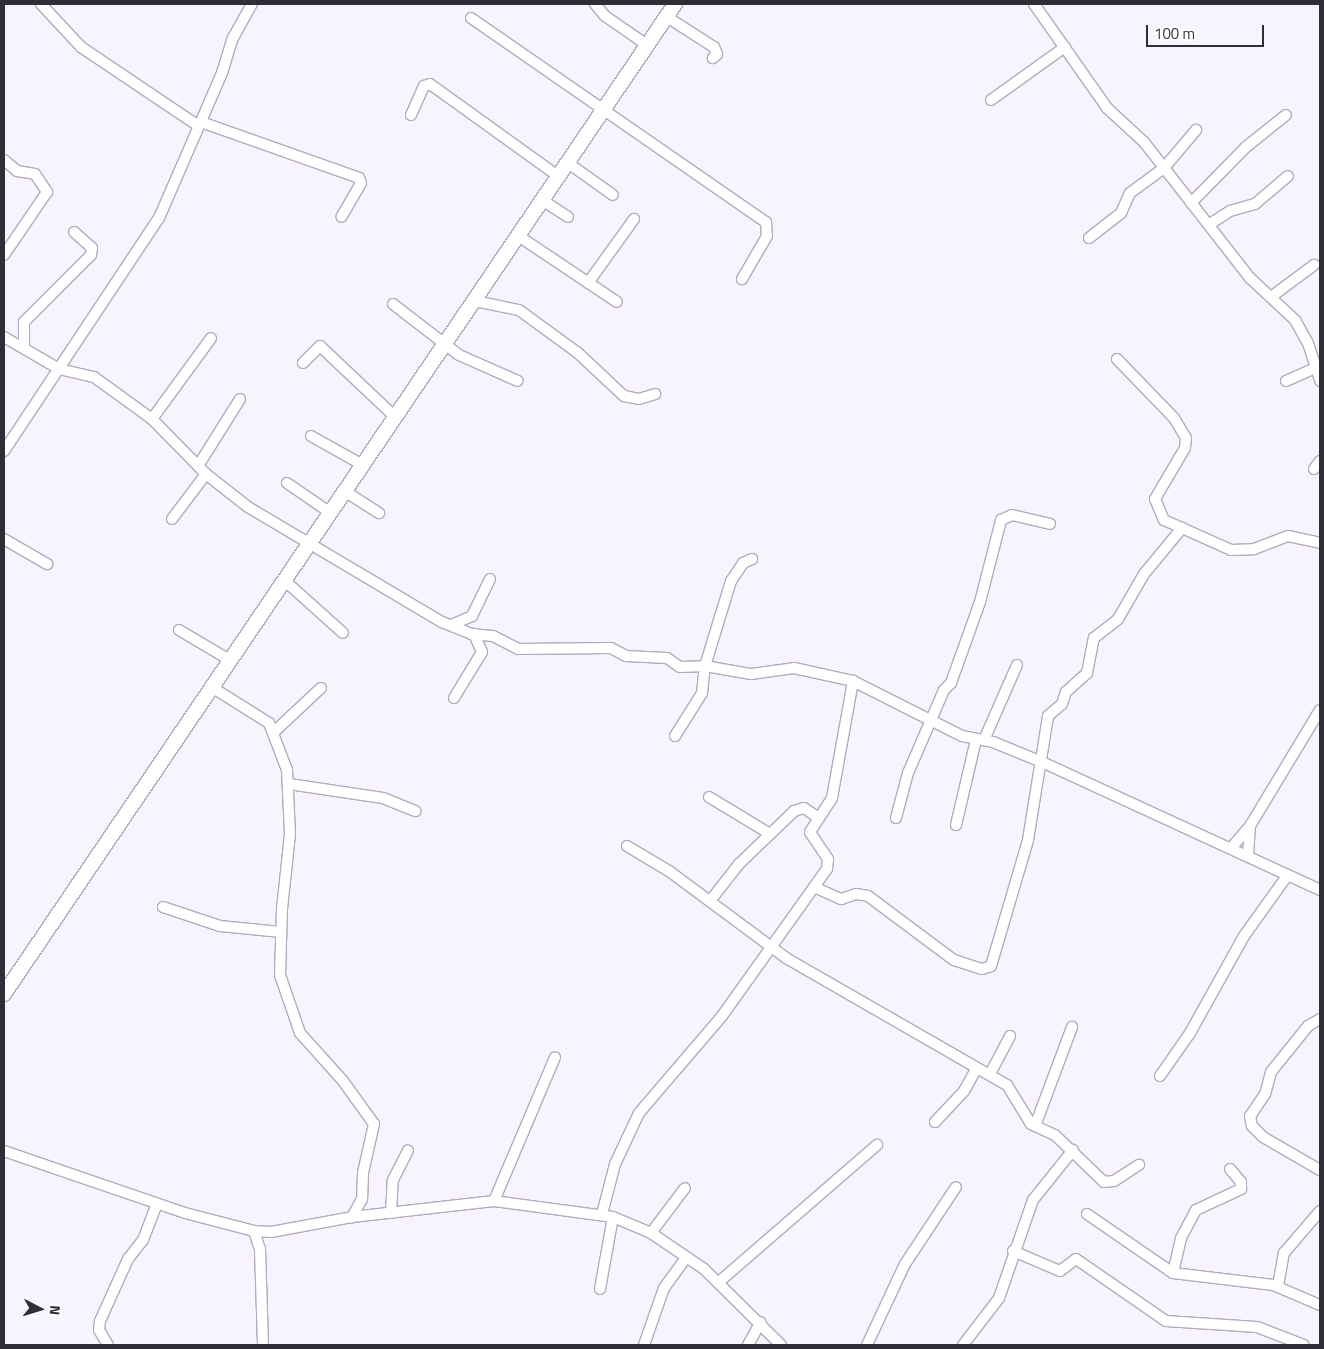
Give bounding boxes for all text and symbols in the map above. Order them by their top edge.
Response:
scale bar [1149,15,1266,47]
text: 100 m [1154,22,1195,45]
north arrow [15,1284,65,1334]
text: N [45,1305,66,1316]

